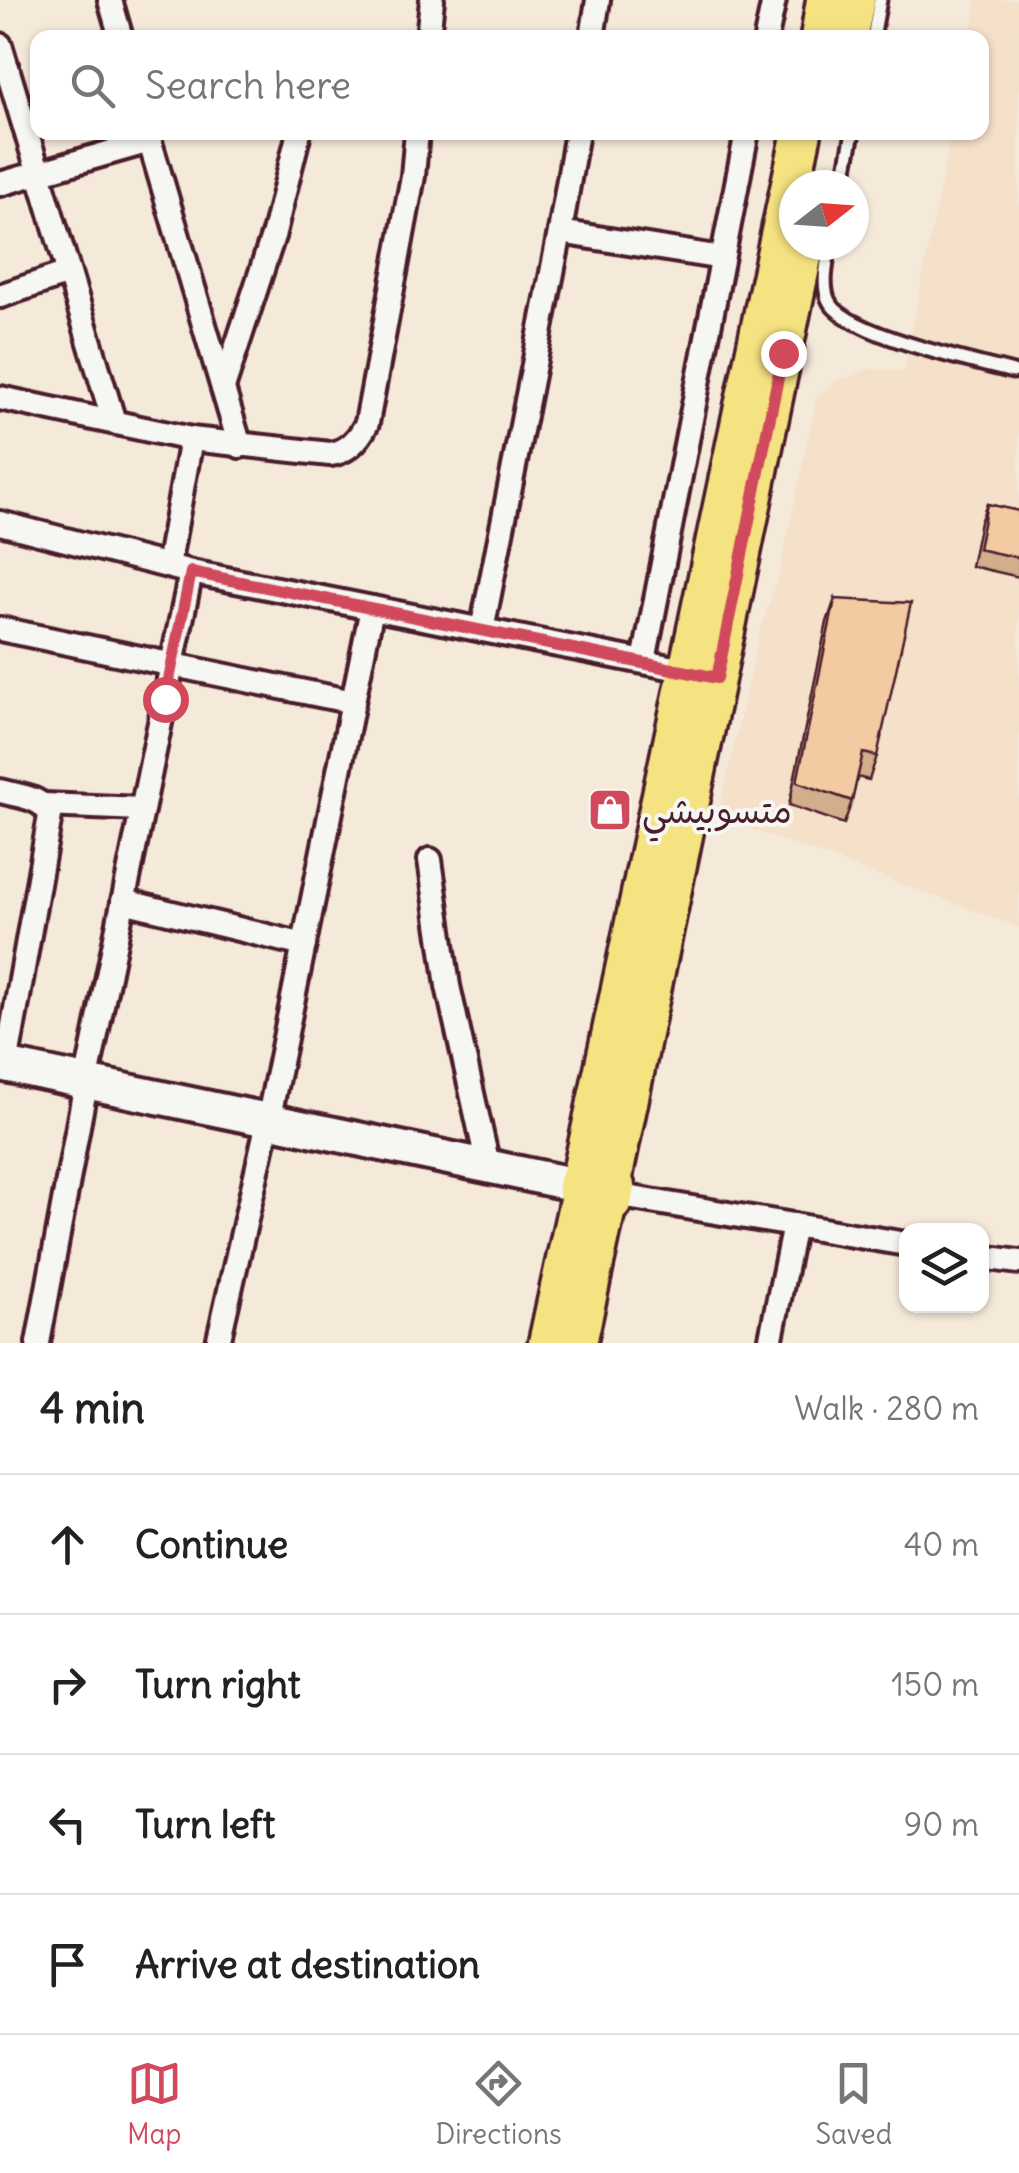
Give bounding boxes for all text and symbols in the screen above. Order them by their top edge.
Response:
search box [30,30,989,140]
icon: search [65,58,120,113]
text: Search here [145,62,351,109]
north arrow [779,170,869,260]
route end [761,331,807,377]
route start [143,677,189,723]
shop icon: متسوبيشي [587,787,633,833]
place label: متسوبيشي [642,788,792,842]
map controls [899,1223,989,1313]
button: layers [899,1223,989,1313]
text: 4 min [40,1382,145,1434]
text: Walk · 280 m [794,1388,979,1429]
icon: ahead [40,1517,95,1572]
text: Continue [135,1521,288,1568]
text: 40 m [904,1524,979,1565]
icon: right [40,1657,95,1712]
text: Turn right [135,1661,301,1708]
text: 150 m [891,1664,979,1705]
icon: left [40,1797,95,1852]
text: Turn left [135,1801,275,1848]
text: 90 m [904,1804,979,1845]
icon: arrive [40,1937,95,1992]
text: Arrive at destination [135,1941,480,1988]
tab: Map [127,2056,182,2152]
tab: Directions [435,2056,562,2152]
tab: Saved [815,2056,892,2152]

